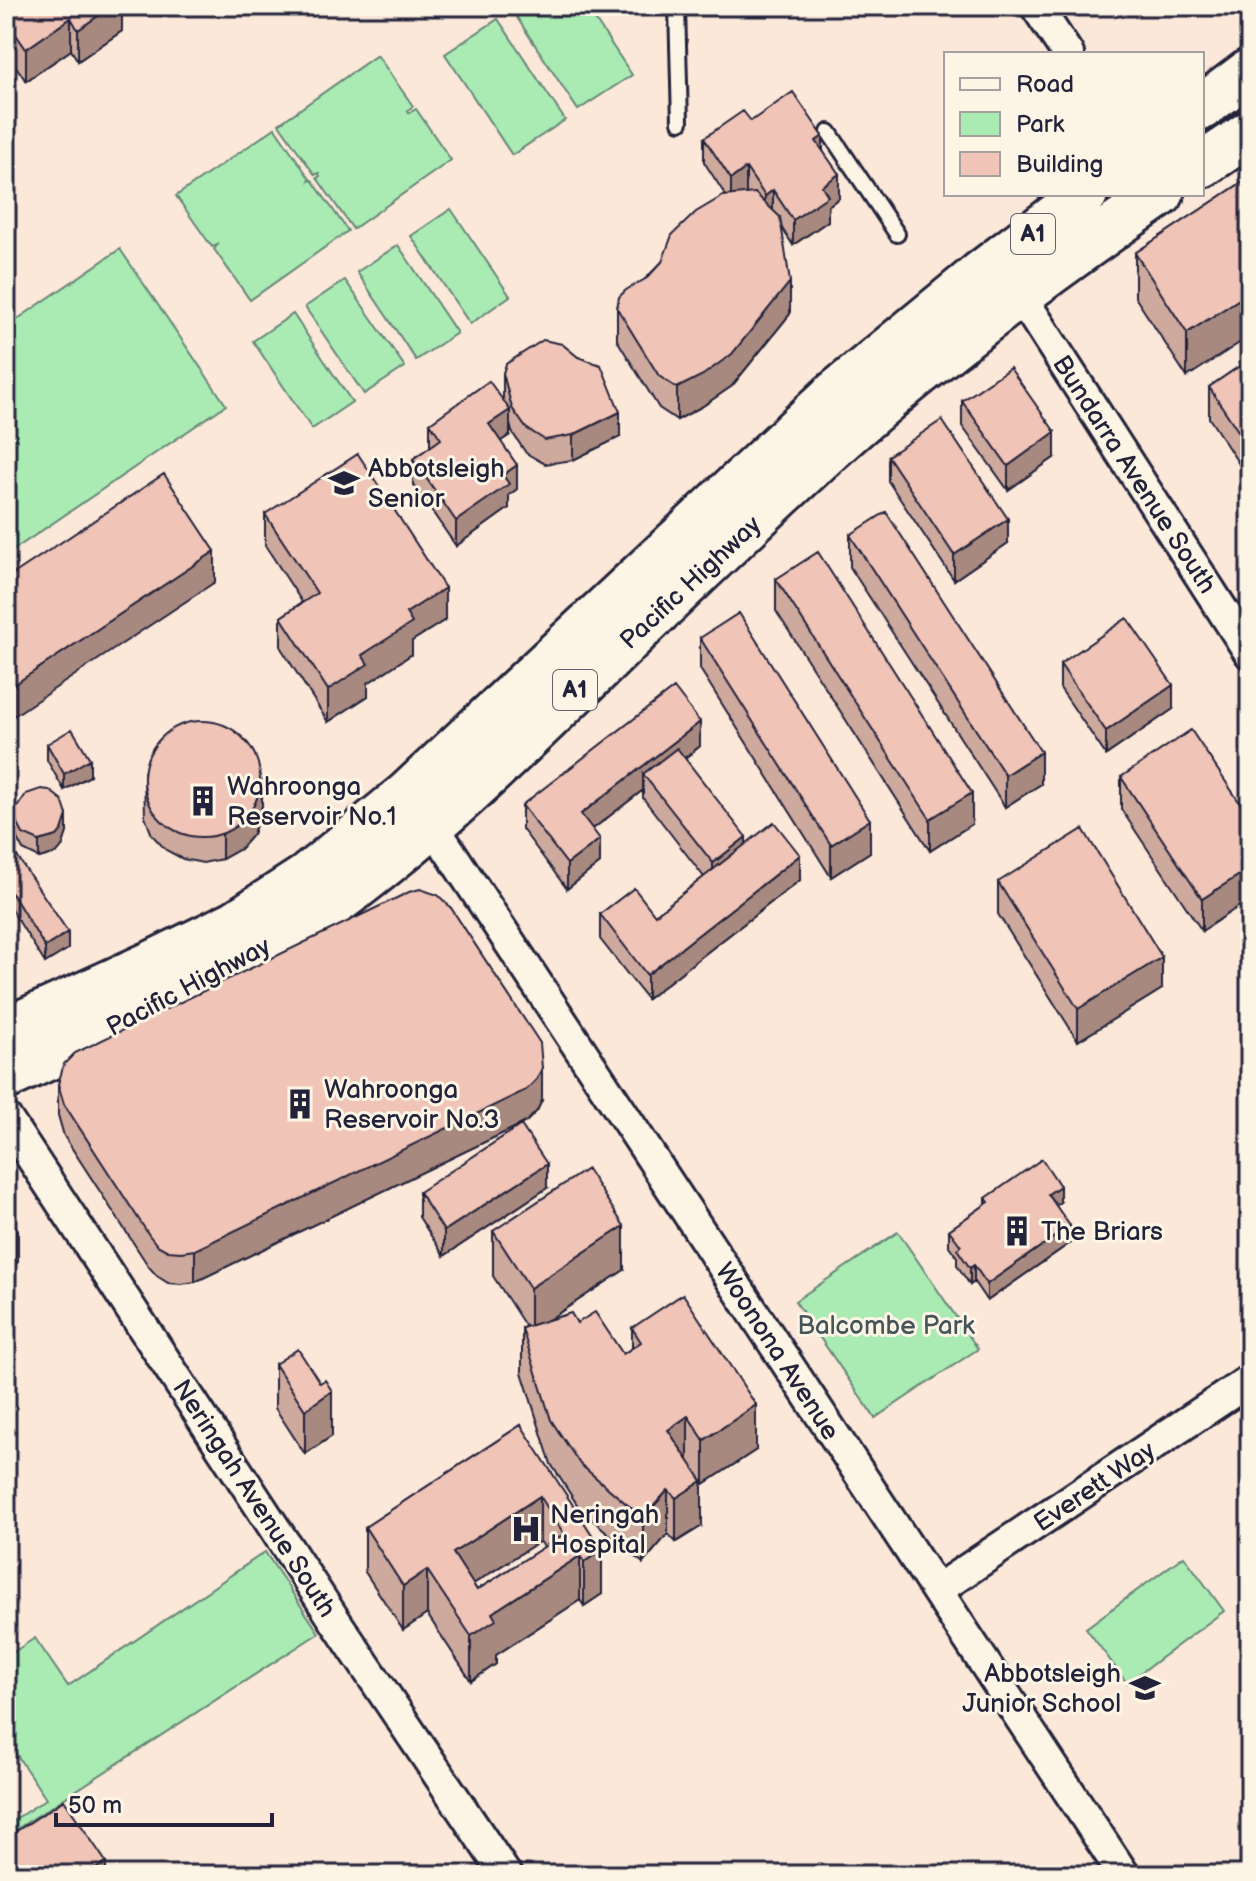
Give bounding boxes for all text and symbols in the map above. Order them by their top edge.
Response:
legend [944,52,1204,196]
text: Road [1016,70,1074,99]
text: Park [1016,110,1064,139]
text: Building [1016,150,1103,179]
road number: A1 [1011,214,1055,254]
street label: Bundarra Avenue South [1045,350,1222,600]
place label: Abbotsleigh Senior [368,454,505,515]
school or university icon: Abbotsleigh Senior [327,466,361,500]
street label: Pacific Highway [614,510,768,656]
road number: A1 [553,670,597,710]
place label: Wahroonga Reservoir No.1 [227,772,397,833]
building icon: Wahroonga Reservoir No.1 [186,784,220,818]
street label: Pacific Highway [101,931,276,1044]
place label: Wahroonga Reservoir No.3 [324,1075,500,1136]
building icon: Wahroonga Reservoir No.3 [283,1087,317,1121]
building icon: The Briars [1000,1214,1034,1248]
place label: The Briars [1041,1217,1163,1248]
street label: Woonona Avenue [708,1257,846,1446]
park label: Balcombe Park [797,1311,975,1342]
street label: Neringah Avenue South [165,1374,342,1623]
street label: Everett Way [1028,1435,1162,1539]
place label: Neringah Hospital [550,1500,659,1561]
hospital icon: Neringah Hospital [509,1512,543,1546]
place label: Abbotsleigh Junior School [962,1659,1121,1720]
school or university icon: Abbotsleigh Junior School [1128,1671,1162,1705]
scale bar [56,1777,272,1827]
text: 50 m [68,1791,122,1820]

